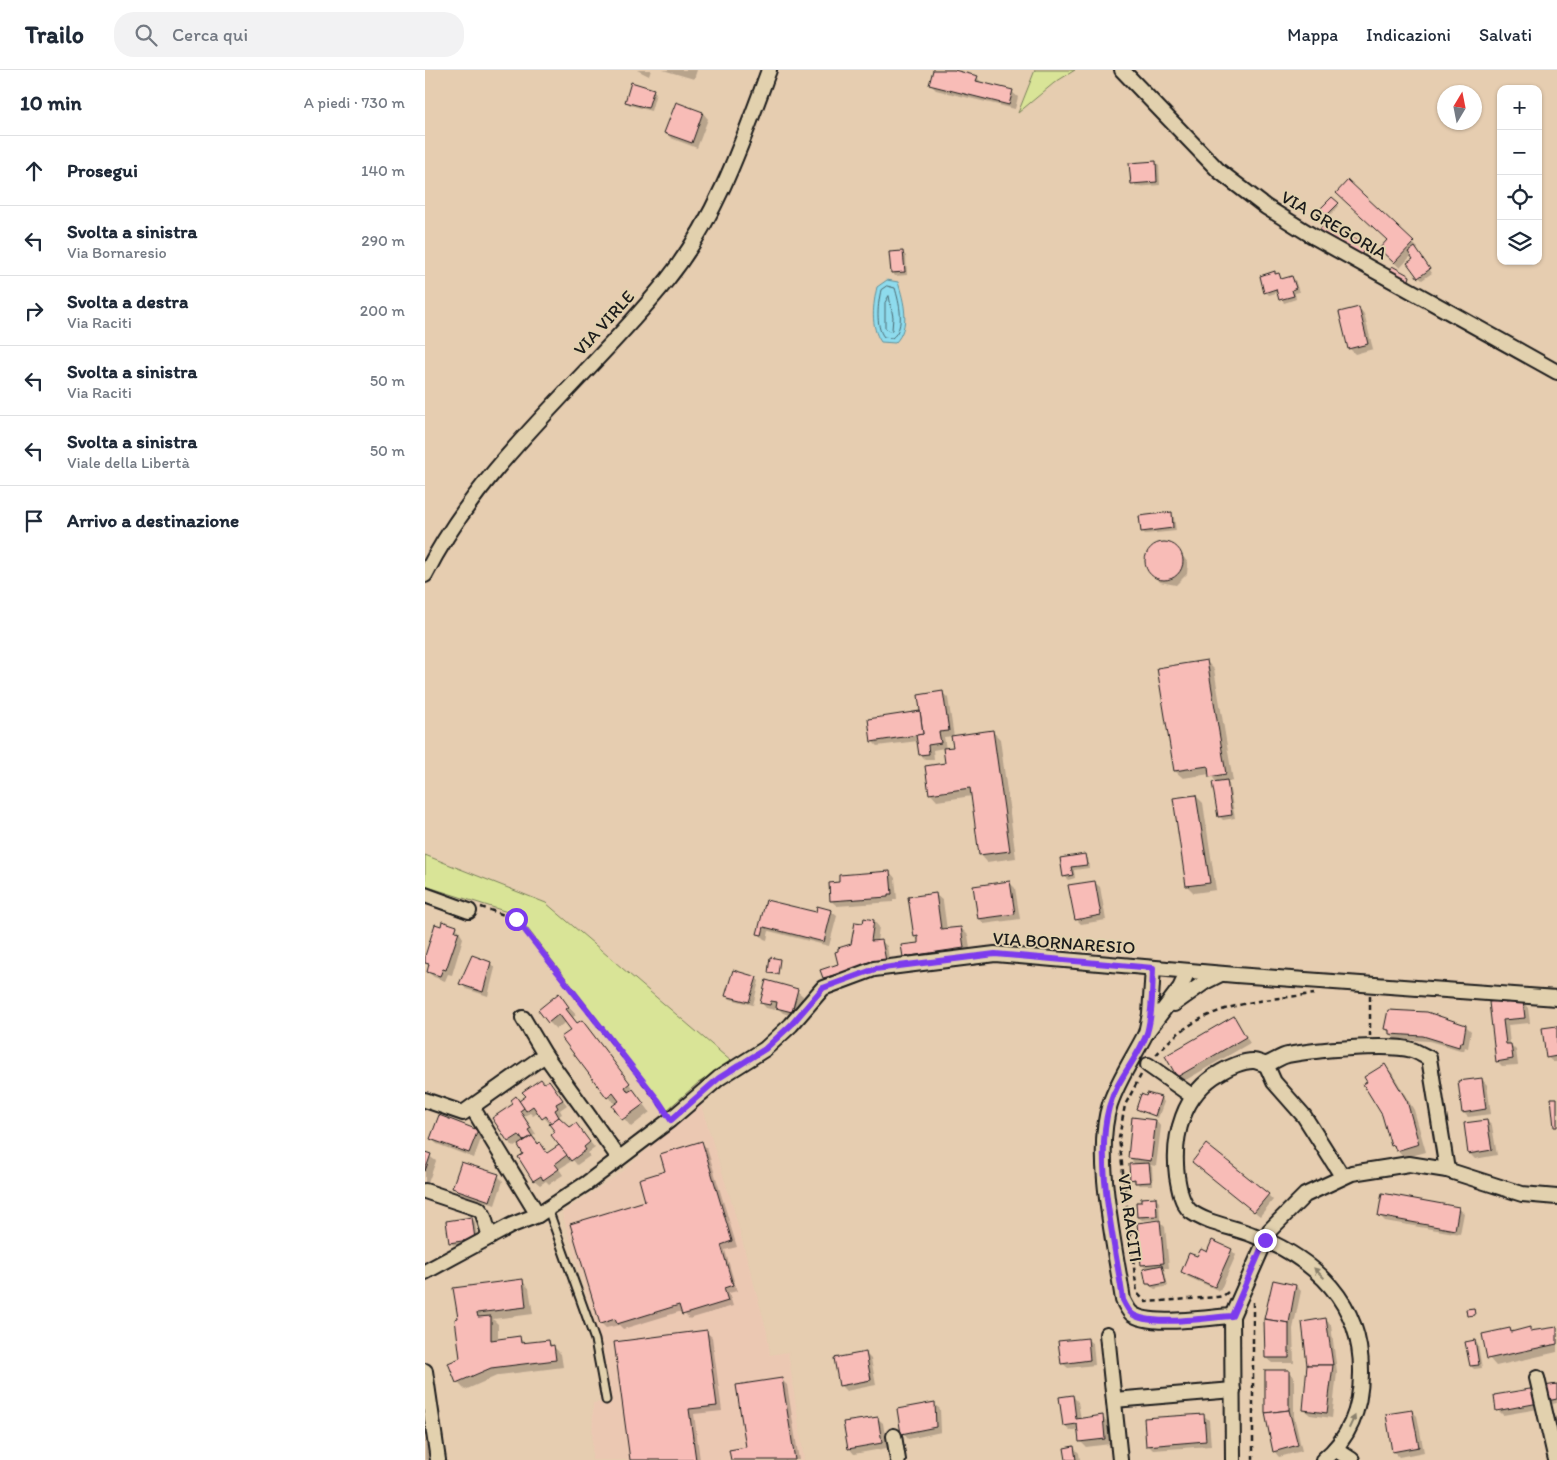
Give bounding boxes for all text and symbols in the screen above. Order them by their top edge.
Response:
search box [114,12,464,57]
text: Trailo [25,20,84,49]
icon: search [132,21,160,49]
text: Cerca qui [172,23,248,46]
text: Mappa [1287,24,1338,46]
text: Indicazioni [1366,24,1451,46]
text: Salvati [1479,24,1532,46]
north arrow [1437,85,1482,130]
map controls [1497,85,1542,265]
button: + [1497,85,1542,130]
text: 10 min [20,90,82,115]
text: A piedi · 730 m [304,93,405,112]
button: − [1497,130,1542,175]
icon: ahead [20,157,48,185]
text: Prosegui [67,159,138,182]
text: 140 m [361,161,405,180]
button: locate [1497,175,1542,220]
street label: VIA GREGORIA [1277,186,1392,265]
text: Svolta a sinistra [67,220,197,243]
button: layers [1497,220,1542,265]
icon: left [20,227,48,255]
text: 290 m [361,231,405,250]
text: Via Bornaresio [67,243,167,262]
street label: VIA VIRLE [569,286,639,360]
text: Svolta a destra [67,290,188,313]
icon: right [20,297,48,325]
text: 200 m [360,301,405,320]
text: Via Raciti [67,313,132,332]
text: Svolta a sinistra [67,360,197,383]
icon: left [20,367,48,395]
text: 50 m [370,371,405,390]
text: Via Raciti [67,383,132,402]
text: Svolta a sinistra [67,430,197,453]
icon: left [20,437,48,465]
text: 50 m [370,441,405,460]
text: Viale della Libertà [67,453,190,472]
icon: arrive [20,507,48,535]
text: Arrivo a destinazione [67,509,239,532]
route start [505,908,528,931]
street label: VIA BORNARESIO [992,927,1136,959]
street label: VIA RACITI [1113,1173,1147,1263]
route end [1254,1229,1277,1252]
one-way arrow [1313,1267,1325,1279]
one-way arrow [1348,1414,1356,1429]

